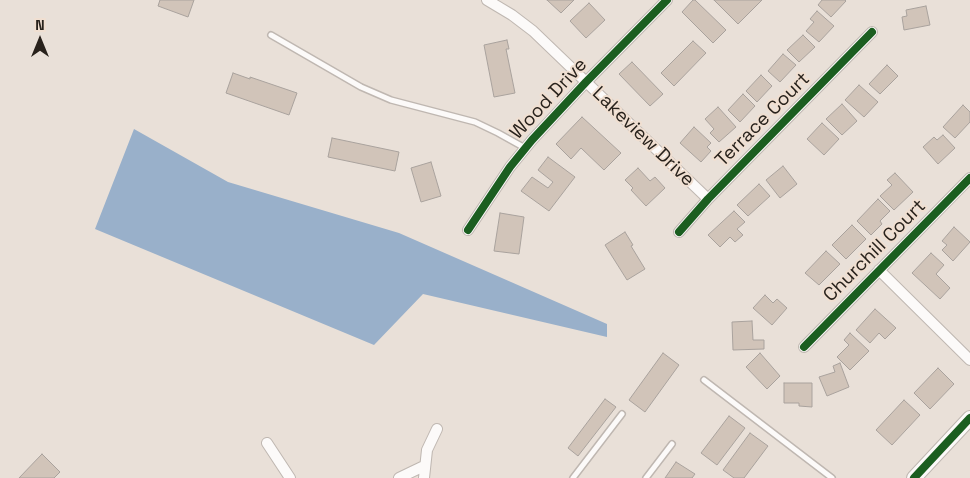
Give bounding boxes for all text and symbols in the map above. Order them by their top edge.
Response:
north arrow [15,15,65,65]
text: N [35,16,45,34]
street label: Wood Drive [506,54,592,144]
street label: Terrace Court [711,68,815,172]
street label: Lakeview Drive [587,82,699,192]
street label: Churchill Court [819,195,931,307]

